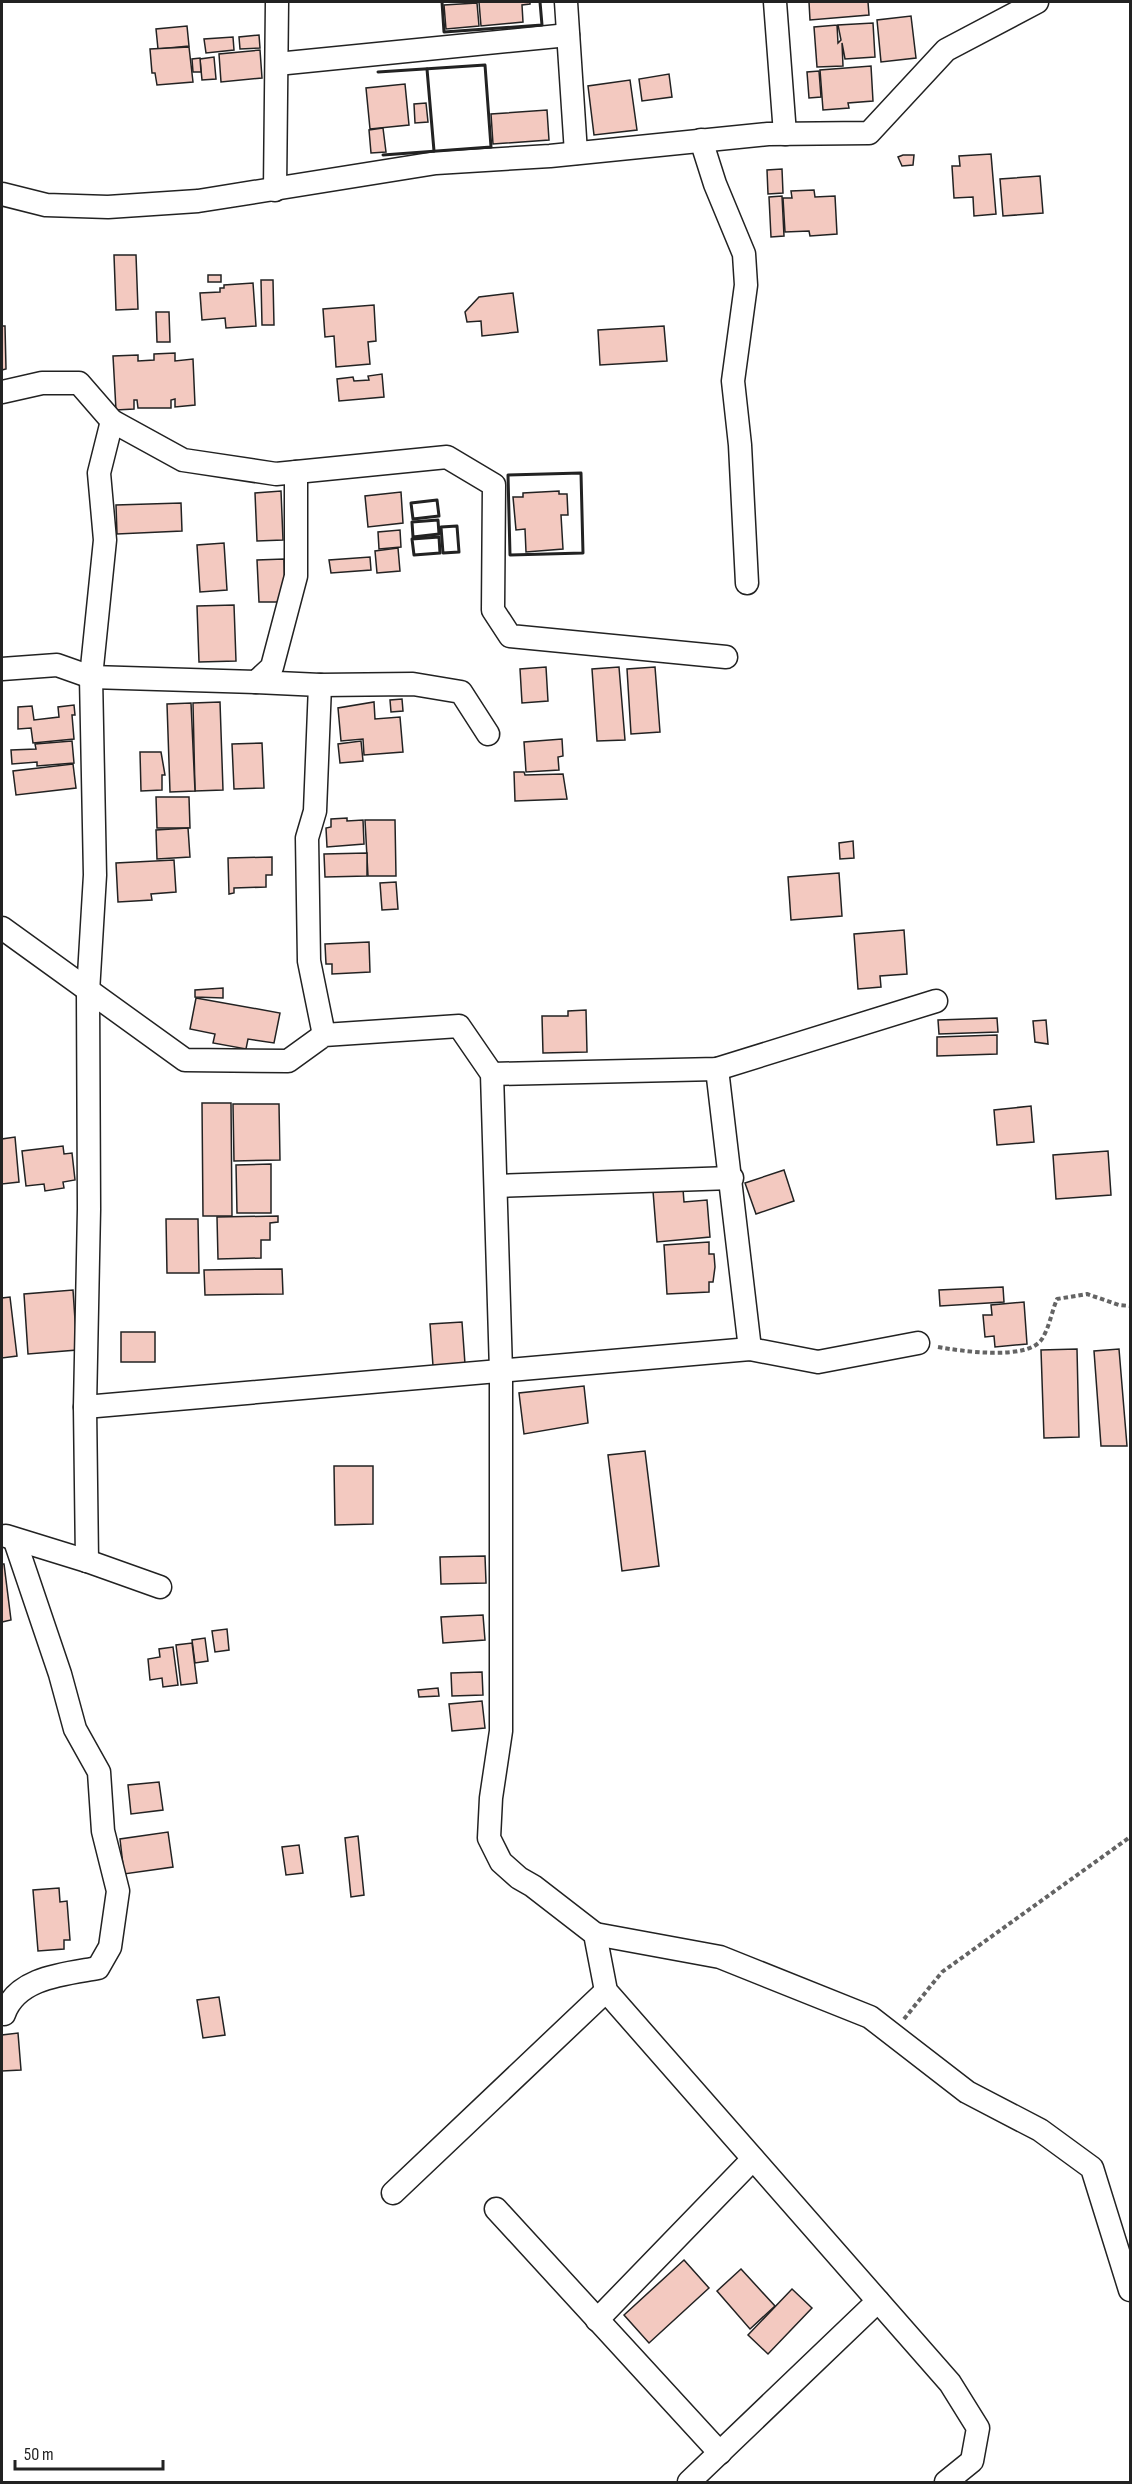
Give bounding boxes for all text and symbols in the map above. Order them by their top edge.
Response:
scale bar [15,2433,164,2471]
text: 50 m [24,2444,54,2465]

